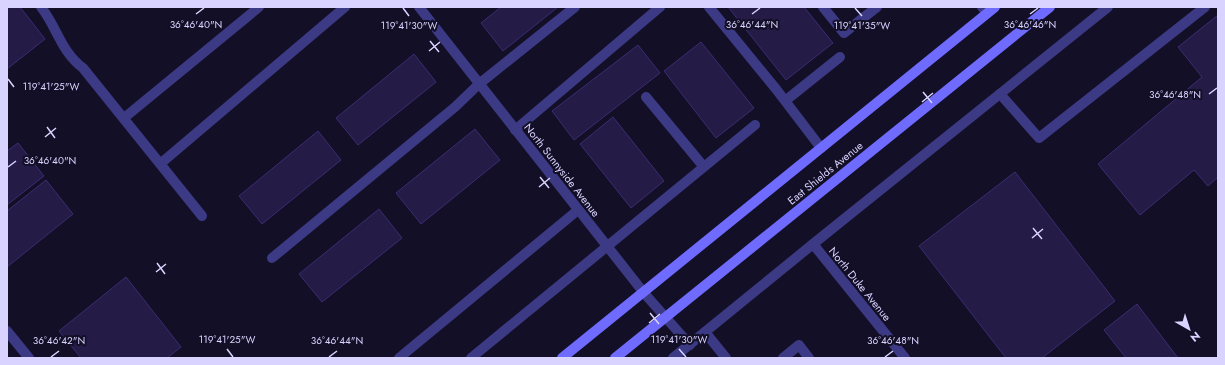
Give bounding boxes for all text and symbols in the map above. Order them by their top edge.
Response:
text: 36°46'40"N [170,17,222,32]
text: 36°46'44"N [726,17,778,32]
text: 36°46'46"N [1004,17,1056,32]
text: 119°41'30"W [381,18,437,33]
text: 119°41'35"W [834,18,890,33]
text: 119°41'25"W [23,79,79,94]
text: 36°46'48"N [1149,87,1201,102]
street label: North Sunnyside Avenue [520,120,604,220]
street label: East Shields Avenue [784,137,866,208]
text: 36°46'40"N [24,153,76,168]
street label: North Duke Avenue [825,244,895,325]
north arrow [1169,309,1209,349]
text: N [1187,328,1204,346]
text: 119°41'25"W [199,332,255,347]
text: 119°41'30"W [651,332,707,347]
text: 36°46'42"N [33,333,85,348]
text: 36°46'44"N [311,333,363,348]
text: 36°46'48"N [867,333,919,348]

